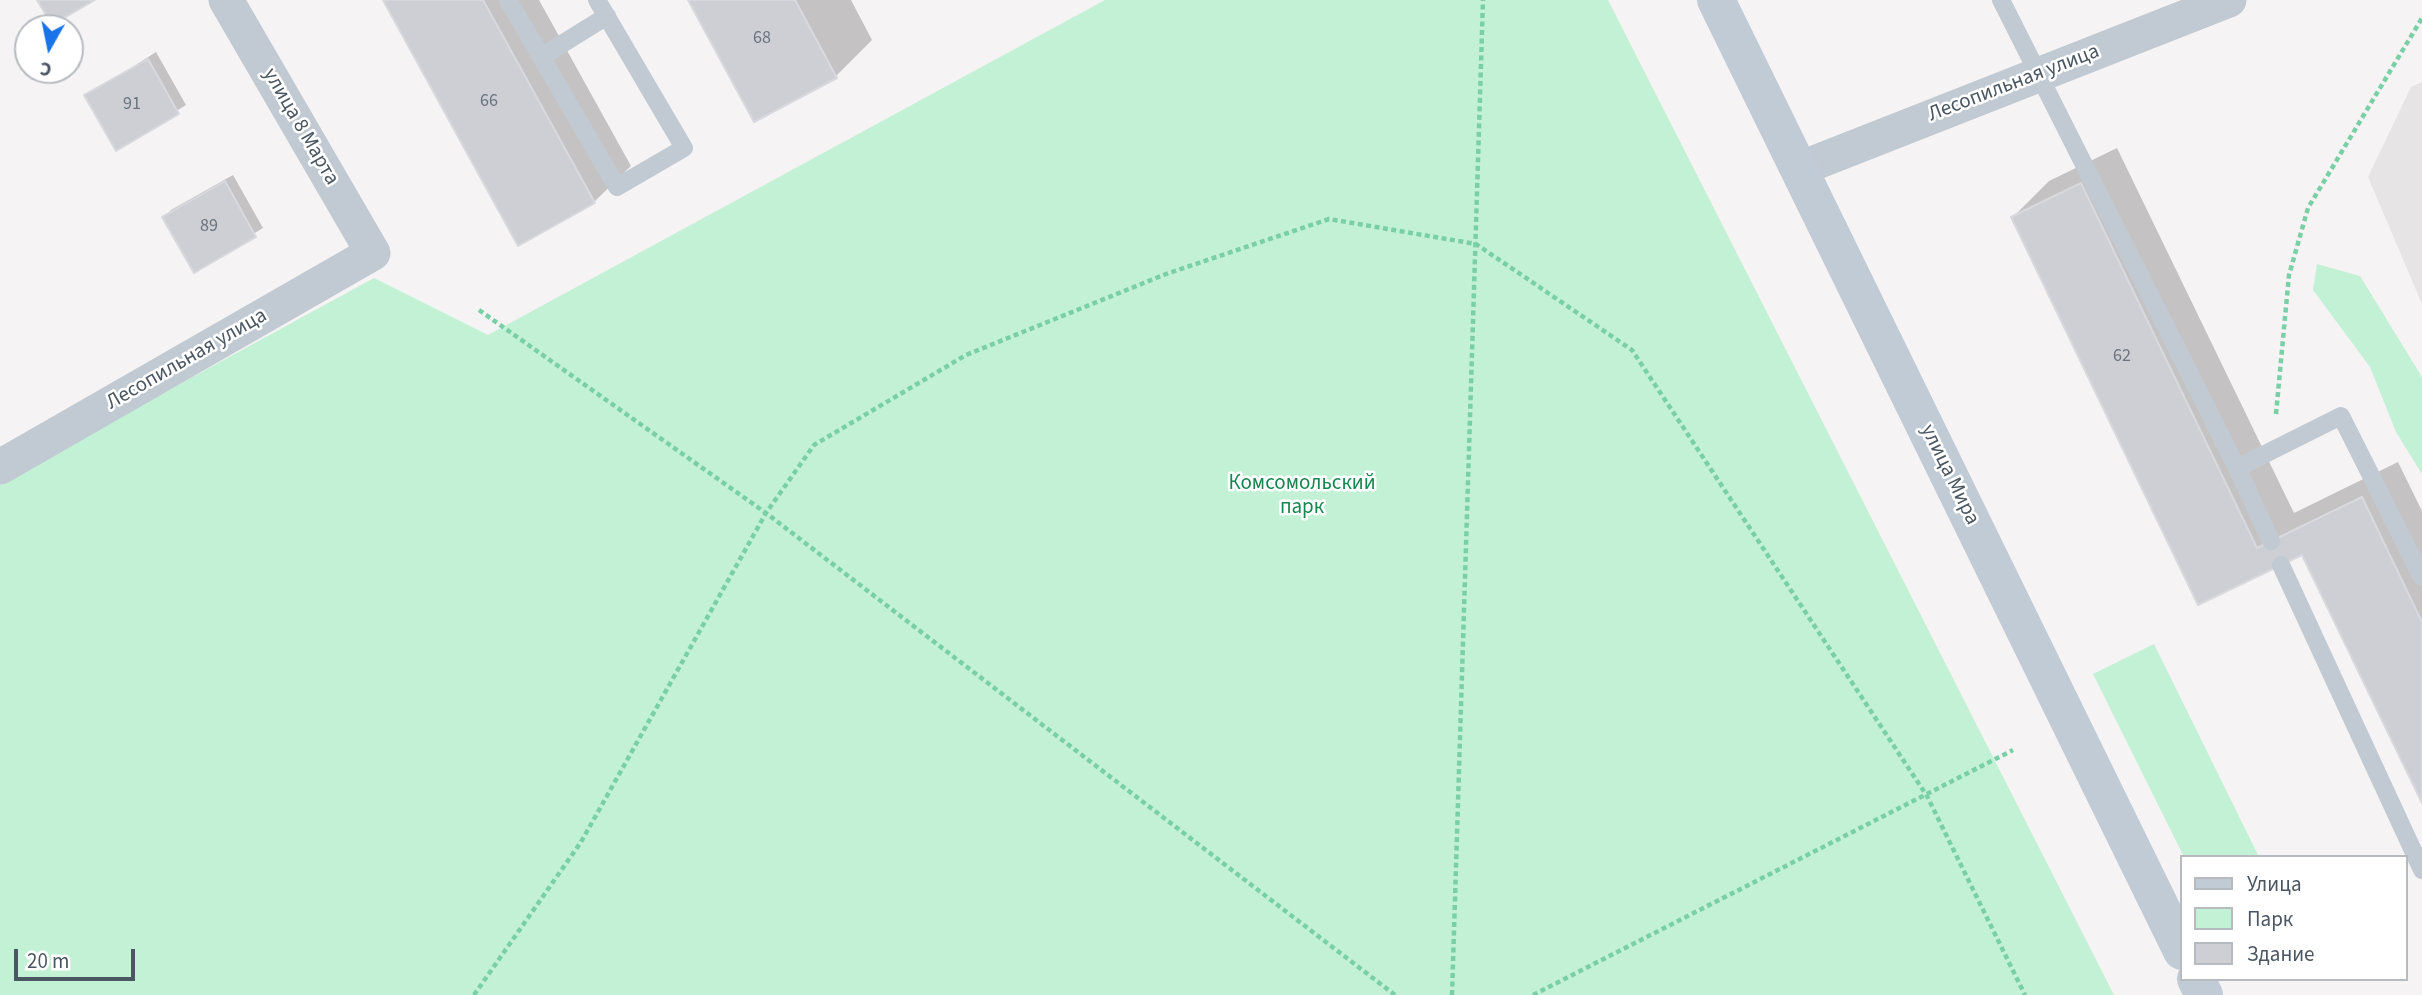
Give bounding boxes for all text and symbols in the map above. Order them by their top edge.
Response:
north arrow [14,14,84,84]
house number: 68 [753,28,771,50]
street label: Лесопильная улица [1925,40,2103,128]
text: С [38,54,54,82]
street label: улица 8 Марта [256,64,344,190]
house number: 66 [480,91,498,113]
house number: 91 [123,94,141,116]
house number: 89 [200,216,218,238]
street label: Лесопильная улица [102,304,272,416]
house number: 62 [2113,346,2131,368]
street label: улица Мира [1914,421,1984,529]
park label: Комсомольский парк [1228,471,1376,521]
legend [2180,855,2408,981]
text: Улица [2247,869,2302,899]
text: Парк [2247,904,2293,934]
scale bar [18,936,138,980]
text: Здание [2247,939,2315,969]
text: 20 m [27,946,69,976]

